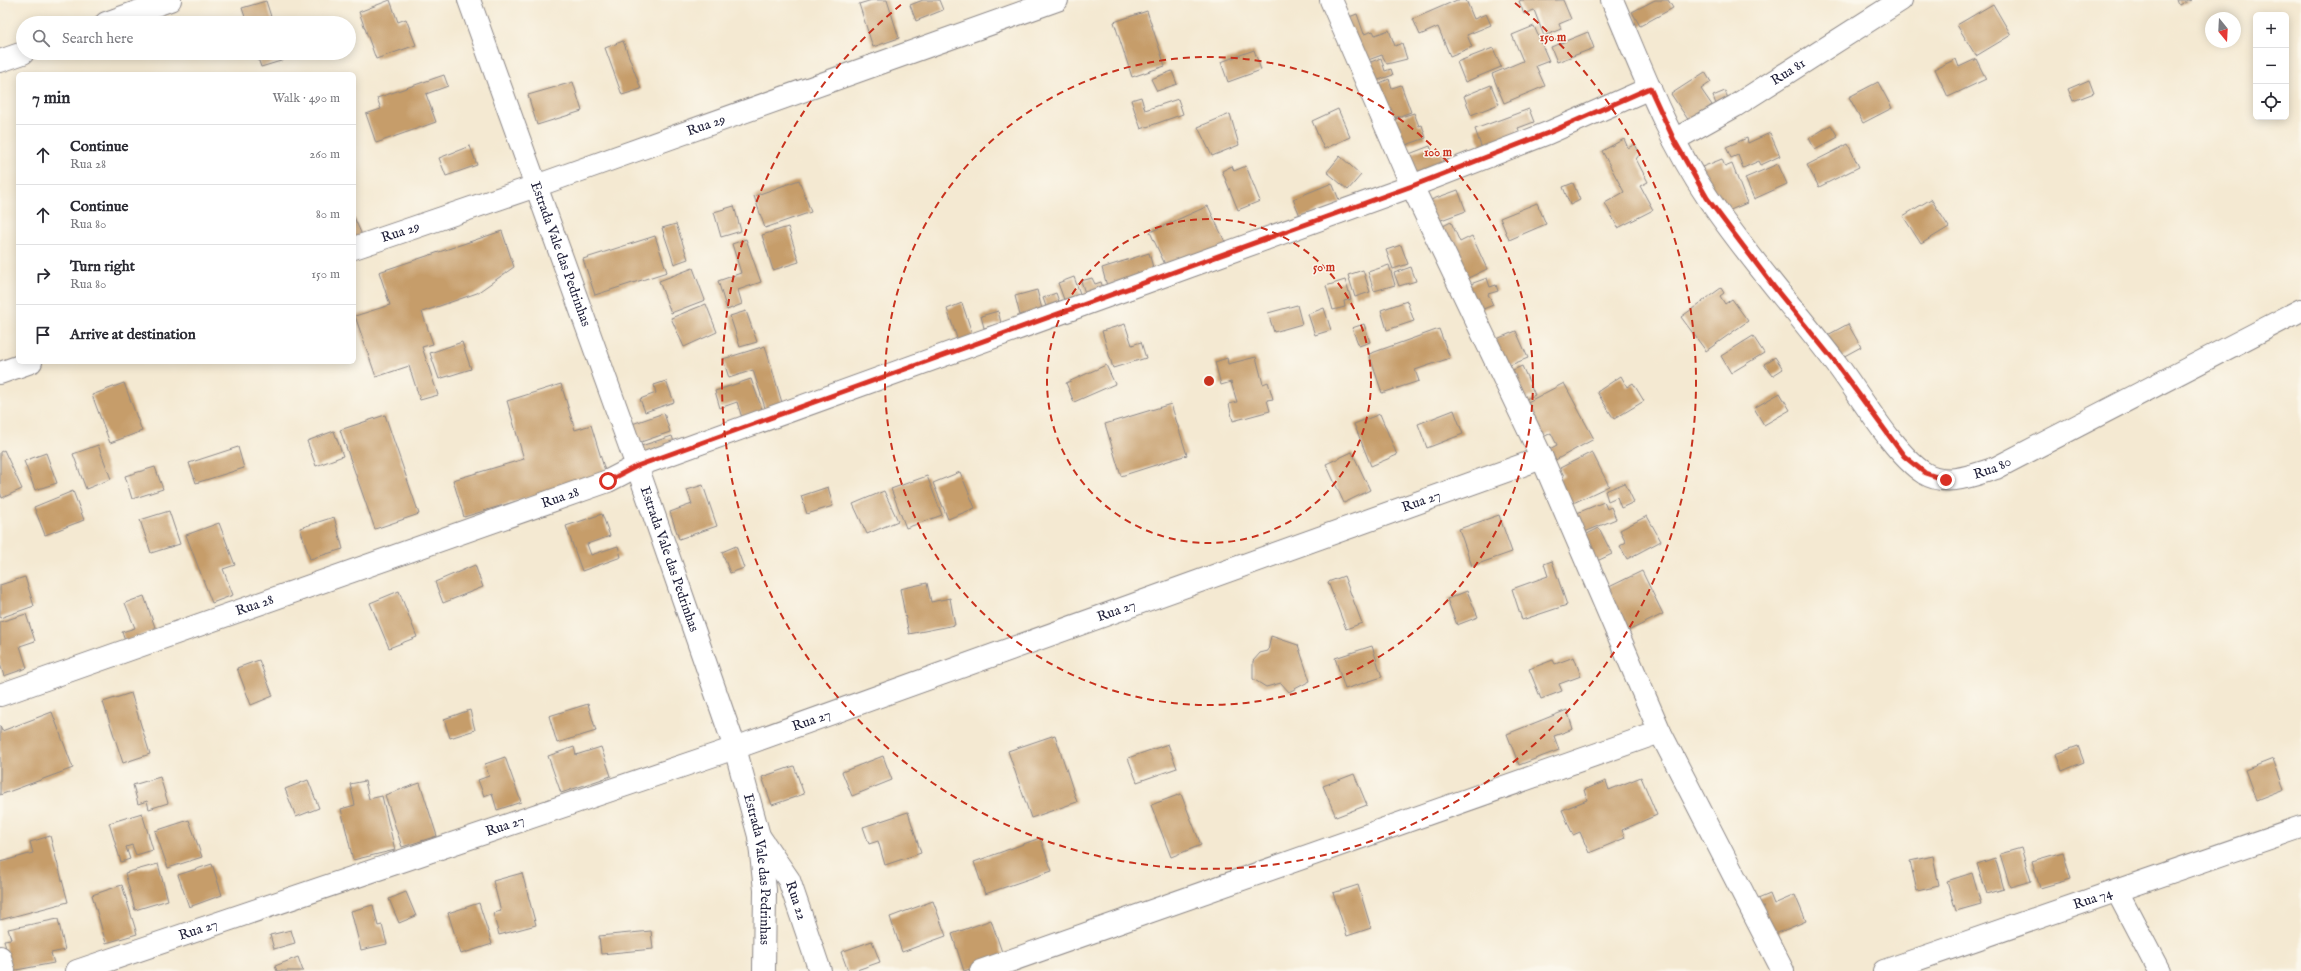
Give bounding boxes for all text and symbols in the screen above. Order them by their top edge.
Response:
north arrow [2205,12,2241,48]
map controls [2253,12,2289,120]
button: + [2253,12,2289,48]
search box [16,16,356,60]
icon: search [30,27,52,49]
text: Search here [62,29,133,48]
text: 150 m [1540,30,1567,45]
button: − [2253,48,2289,84]
street label: Rua 81 [1768,54,1809,90]
button: locate [2253,84,2289,120]
text: 7 min [32,88,70,109]
text: Walk · 490 m [272,90,340,107]
street label: Rua 29 [684,110,728,140]
text: Continue [70,137,128,156]
icon: ahead [32,144,54,166]
text: 100 m [1424,145,1453,160]
text: 260 m [309,146,340,163]
text: Rua 28 [70,156,106,173]
street label: Estrada Vale das Pedrinhas [526,179,595,329]
text: Continue [70,197,128,216]
icon: ahead [32,204,54,226]
text: 80 m [316,206,340,223]
text: Rua 80 [70,216,107,233]
street label: Rua 29 [379,217,422,247]
text: Turn right [70,257,135,276]
text: 50 m [1313,260,1336,275]
icon: right [32,264,54,286]
text: 150 m [311,266,340,283]
text: Rua 80 [70,276,107,293]
icon: arrive [32,324,54,346]
text: Arrive at destination [70,325,196,344]
centre of rings [1202,374,1216,388]
street label: Rua 80 [1971,453,2015,484]
route end [1937,471,1955,489]
route start [599,472,617,490]
street label: Rua 28 [539,483,582,513]
street label: Estrada Vale das Pedrinhas [636,484,703,634]
street label: Rua 27 [1399,486,1443,517]
street label: Rua 28 [233,590,276,620]
street label: Rua 27 [1095,596,1138,626]
street label: Rua 27 [790,705,833,736]
street label: Estrada Vale das Pedrinhas [739,792,774,945]
street label: Rua 27 [483,811,527,841]
street label: Rua 22 [781,879,811,923]
street label: Rua 74 [2071,884,2115,914]
street label: Rua 27 [176,915,220,945]

